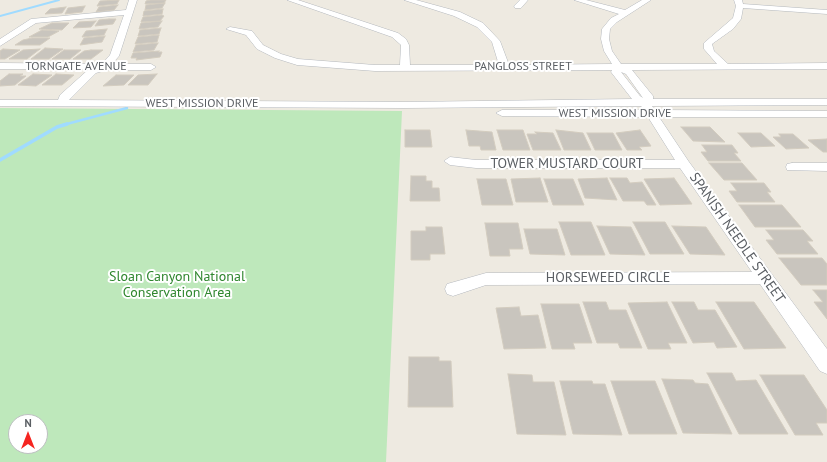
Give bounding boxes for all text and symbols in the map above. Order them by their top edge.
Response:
street label: TORNGATE AVENUE [25,60,127,74]
street label: PANGLOSS STREET [474,60,572,74]
street label: WEST MISSION DRIVE [145,97,259,111]
street label: WEST MISSION DRIVE [558,107,672,121]
street label: TOWER MUSTARD COURT [490,156,644,172]
street label: SPANISH NEEDLE STREET [686,170,788,306]
park label: Sloan Canyon National Conservation Area [109,269,245,302]
street label: HORSEWEED CIRCLE [546,270,670,286]
north arrow [8,414,48,454]
text: N [24,416,32,430]

